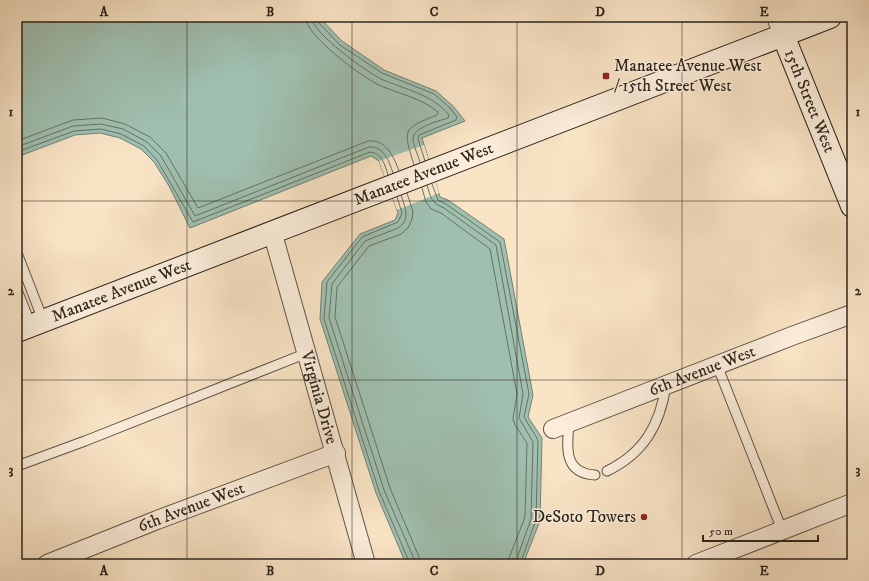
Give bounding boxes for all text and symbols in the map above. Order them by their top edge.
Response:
text: A [99,4,109,20]
text: B [266,4,274,20]
text: C [430,4,439,20]
text: D [595,4,605,20]
text: E [759,4,769,20]
street label: 15th Street West [779,46,840,156]
place label: Manatee Avenue West / 15th Street West [614,55,762,97]
marker: Manatee Avenue West / 15th Street West [601,71,611,81]
text: 1 [9,104,14,120]
text: 1 [856,104,861,120]
street label: Manatee Avenue West [351,137,497,211]
street label: Manatee Avenue West [49,254,195,328]
text: 2 [8,283,15,299]
text: 2 [855,283,862,299]
street label: 6th Avenue West [646,340,759,402]
street label: Virginia Drive [295,347,343,447]
text: 3 [9,462,14,478]
text: 3 [856,462,861,478]
street label: 6th Avenue West [135,477,248,538]
place label: DeSoto Towers [533,506,636,528]
marker: DeSoto Towers [639,512,649,522]
scale bar [703,517,818,543]
text: 50 m [709,524,733,539]
text: A [99,563,109,579]
text: B [266,563,274,579]
text: C [430,563,439,579]
text: D [595,563,605,579]
text: E [759,563,769,579]

